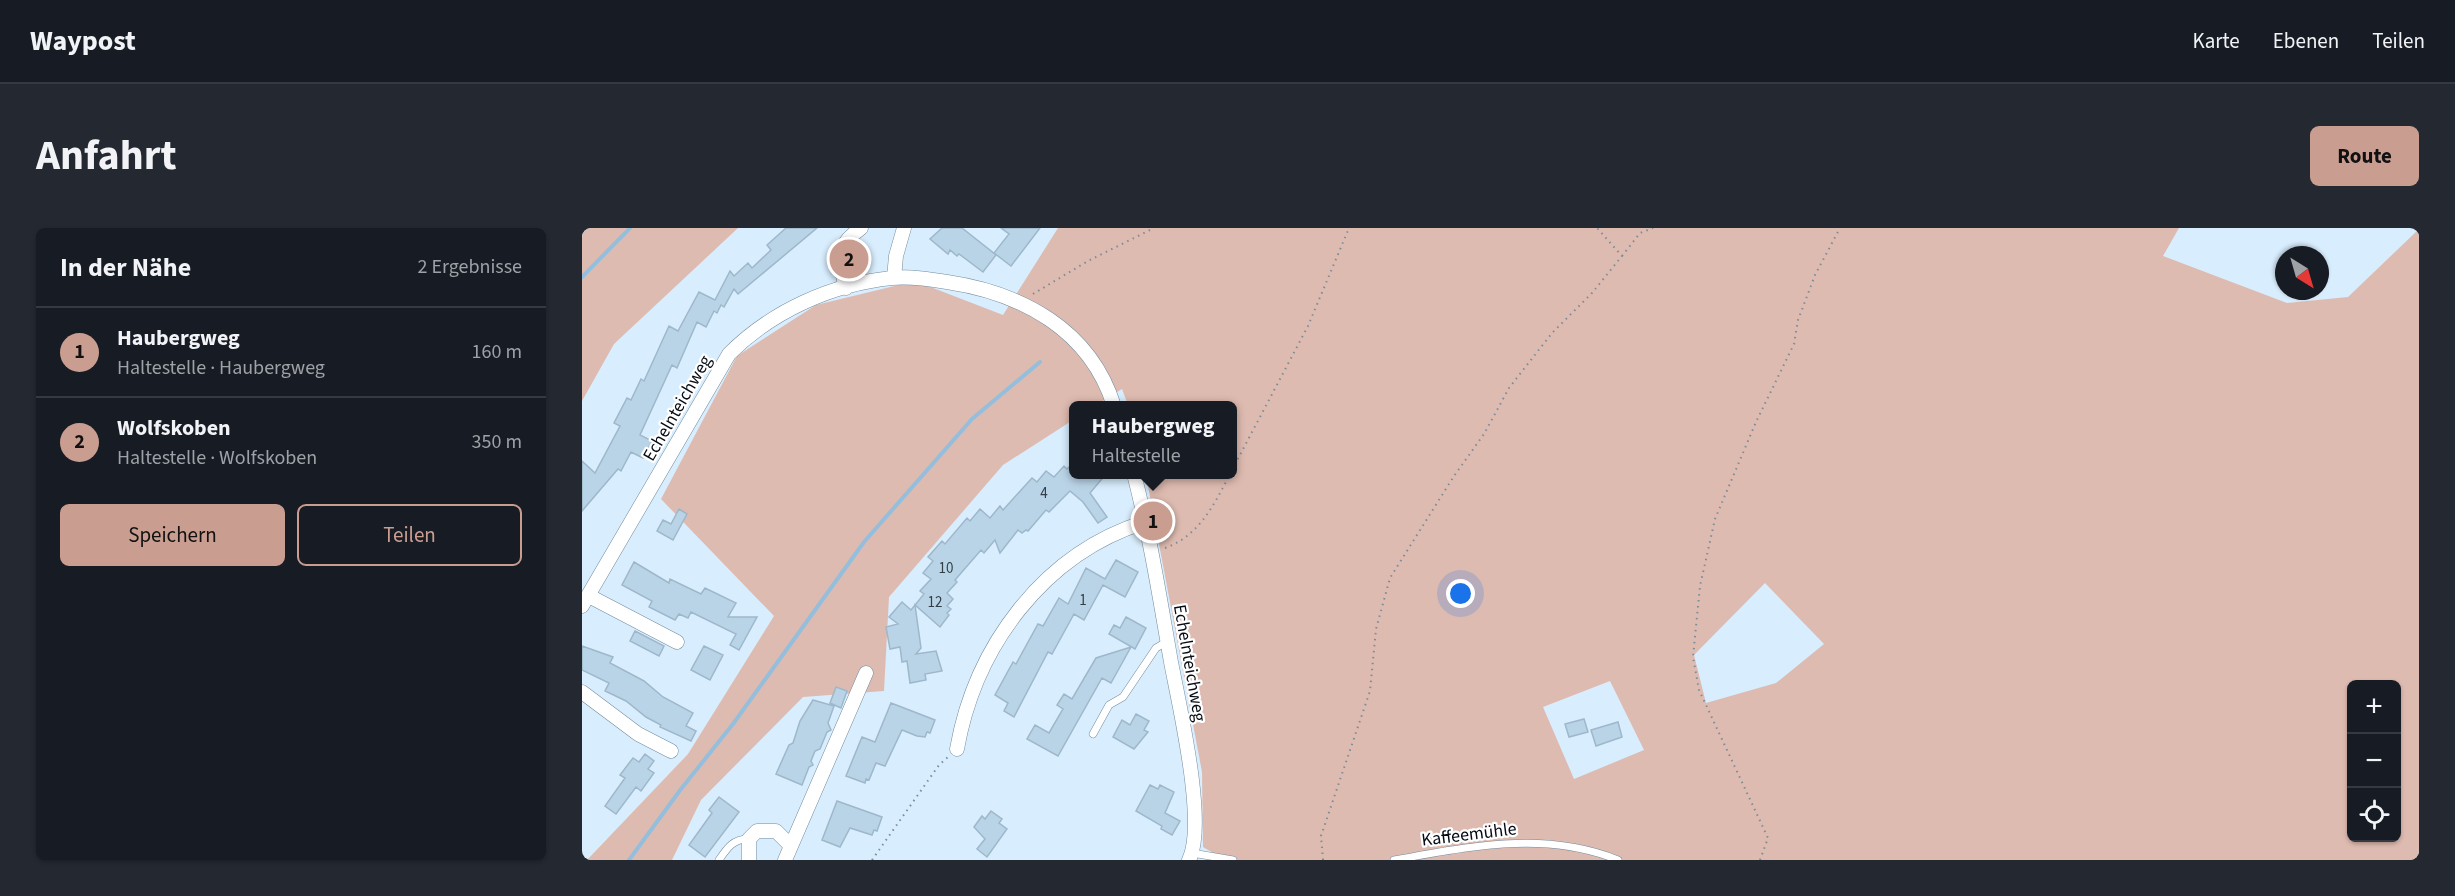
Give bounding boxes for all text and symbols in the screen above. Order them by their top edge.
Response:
text: Waypost [30,21,136,61]
text: Karte [2193,26,2240,56]
text: Ebenen [2273,26,2339,56]
text: Teilen [2372,26,2425,56]
text: Anfahrt [36,126,177,186]
button: Route [2310,126,2419,186]
pin: 2 [830,237,868,282]
north arrow [2275,246,2329,300]
text: In der Nähe [60,249,191,286]
text: 2 Ergebnisse [417,253,522,281]
text: Haubergweg [117,322,240,354]
text: 1 [74,338,85,366]
text: 160 m [472,338,522,366]
street label: Echelnteichweg [637,351,718,466]
text: Haltestelle · Haubergweg [117,354,325,382]
popup [1069,401,1237,479]
text: Haubergweg [1092,410,1214,442]
text: Wolfskoben [117,412,231,444]
text: 2 [74,428,85,456]
text: 350 m [472,428,522,456]
text: Haltestelle [1092,442,1181,470]
text: Haltestelle · Wolfskoben [117,444,317,472]
house number: 4 [1040,483,1048,504]
pin: 1 [1134,498,1172,544]
button: Speichern [60,504,285,566]
button: Teilen [297,504,522,566]
house number: 10 [939,558,953,579]
your location [1446,579,1475,608]
house number: 1 [1079,590,1087,611]
house number: 12 [928,592,942,613]
street label: Echelnteichweg [1167,603,1212,724]
map controls [2347,680,2401,842]
button: + [2347,680,2401,734]
button: − [2347,734,2401,788]
button: locate [2347,788,2401,842]
street label: Kaffeemühle [1420,816,1518,853]

